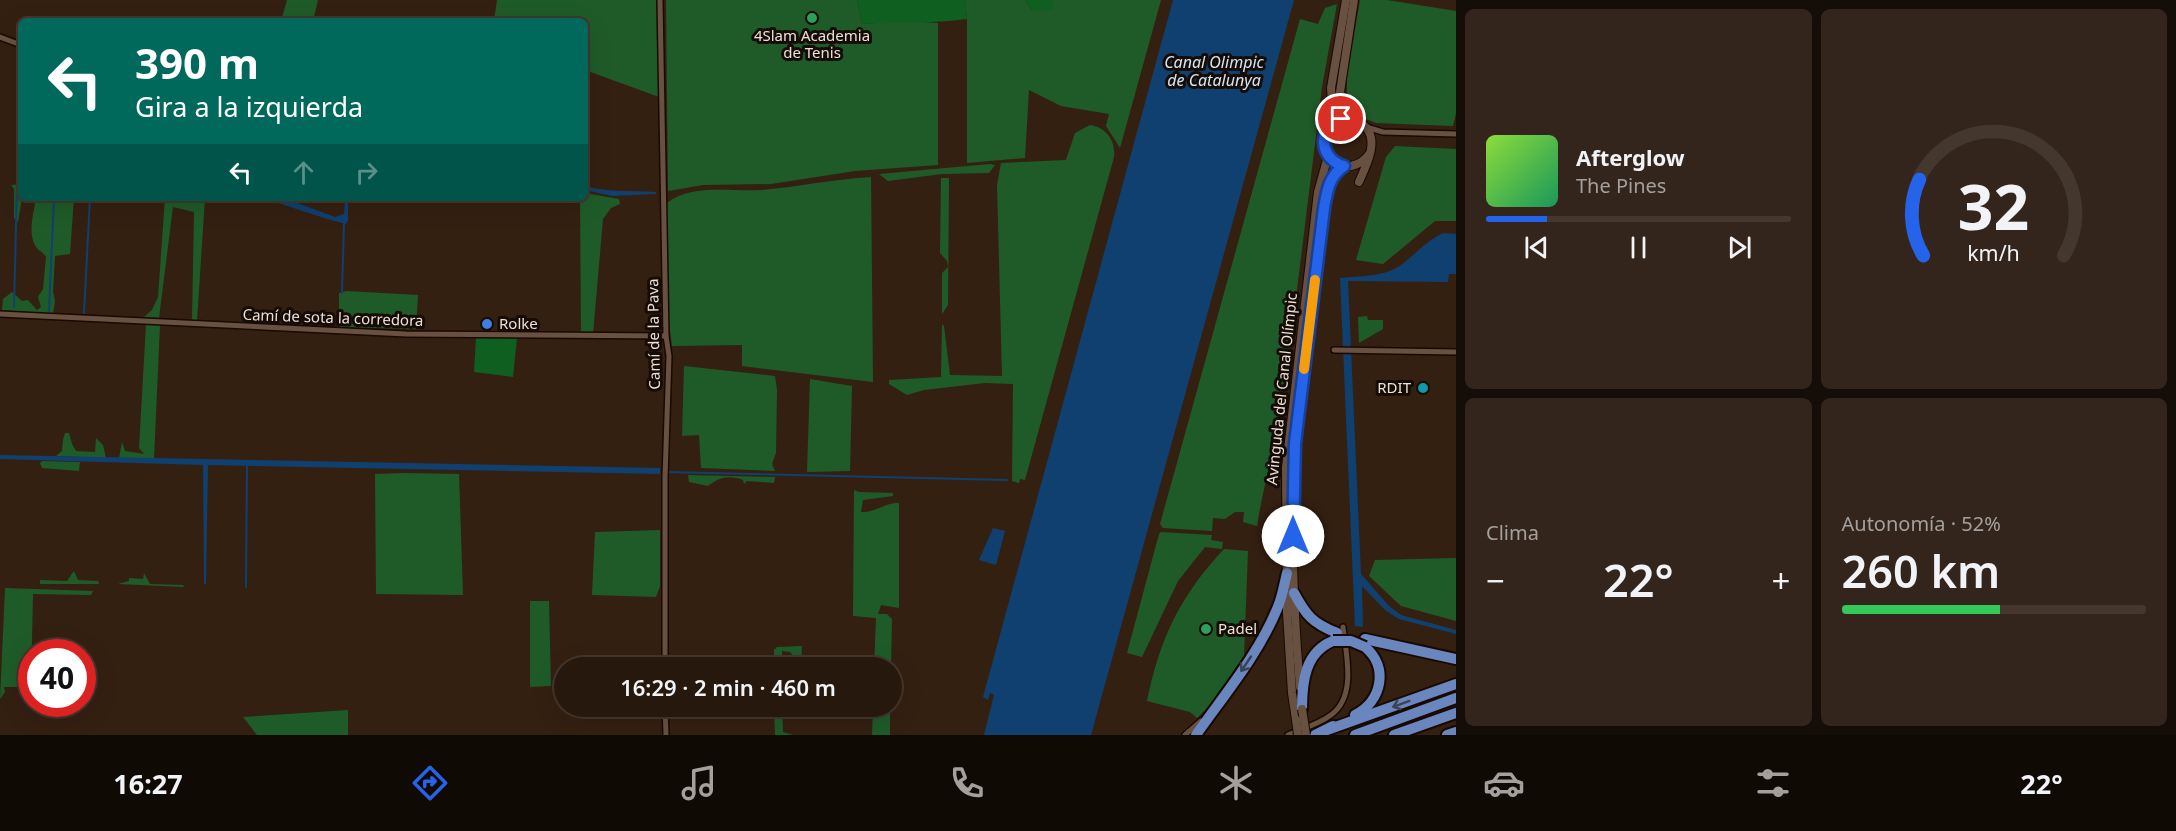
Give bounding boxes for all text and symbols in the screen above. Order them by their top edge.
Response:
marker: 4Slam Academia de Tenis [805,11,819,25]
place label: 4Slam Academia de Tenis [754,25,870,62]
text: 390 m [135,34,259,91]
icon: left [36,42,114,120]
water label: Canal Olimpic de Catalunya [1164,51,1265,91]
text: Gira a la izquierda [135,88,363,125]
pin [1315,93,1366,144]
icon: arrive [1324,102,1357,135]
text: Afterglow [1576,142,1685,172]
icon: left [224,156,257,189]
icon: ahead [287,156,320,189]
icon: right [350,156,383,189]
text: 32 [1958,163,2029,248]
text: The Pines [1576,172,1666,199]
icon: previous [1520,231,1553,264]
icon: pause [1622,231,1655,264]
icon: next [1723,231,1756,264]
text: km/h [1967,239,2020,268]
street label: Camí de la Pava [642,278,664,390]
street label: Avinguda del Canal Olímpic [1261,292,1301,486]
street label: Camí de sota la corredora [242,304,424,330]
place label: Rolke [499,313,538,333]
marker: Rolke [480,317,494,331]
place label: RDIT [1377,377,1412,397]
marker: RDIT [1416,381,1430,395]
position arrow [1261,504,1325,568]
text: Autonomía · 52% [1842,510,2001,537]
text: Clima [1486,519,1539,546]
text: 260 km [1842,540,2000,601]
text: 22° [1603,549,1674,610]
text: − [1486,558,1505,603]
text: + [1772,558,1791,603]
place label: Padel [1218,618,1257,638]
marker: Padel [1199,622,1213,636]
speed limit sign: 40 [18,639,96,717]
one-way arrow [1240,655,1252,672]
text: 16:29 · 2 min · 460 m [620,672,836,702]
one-way arrow [1392,699,1411,710]
icon: directions [409,762,451,804]
icon: music [678,762,720,804]
icon: phone [946,762,988,804]
icon: climate [1215,762,1257,804]
icon: car [1483,762,1525,804]
icon: filters [1752,762,1794,804]
text: 16:27 [113,765,183,802]
text: 22° [2020,765,2063,802]

